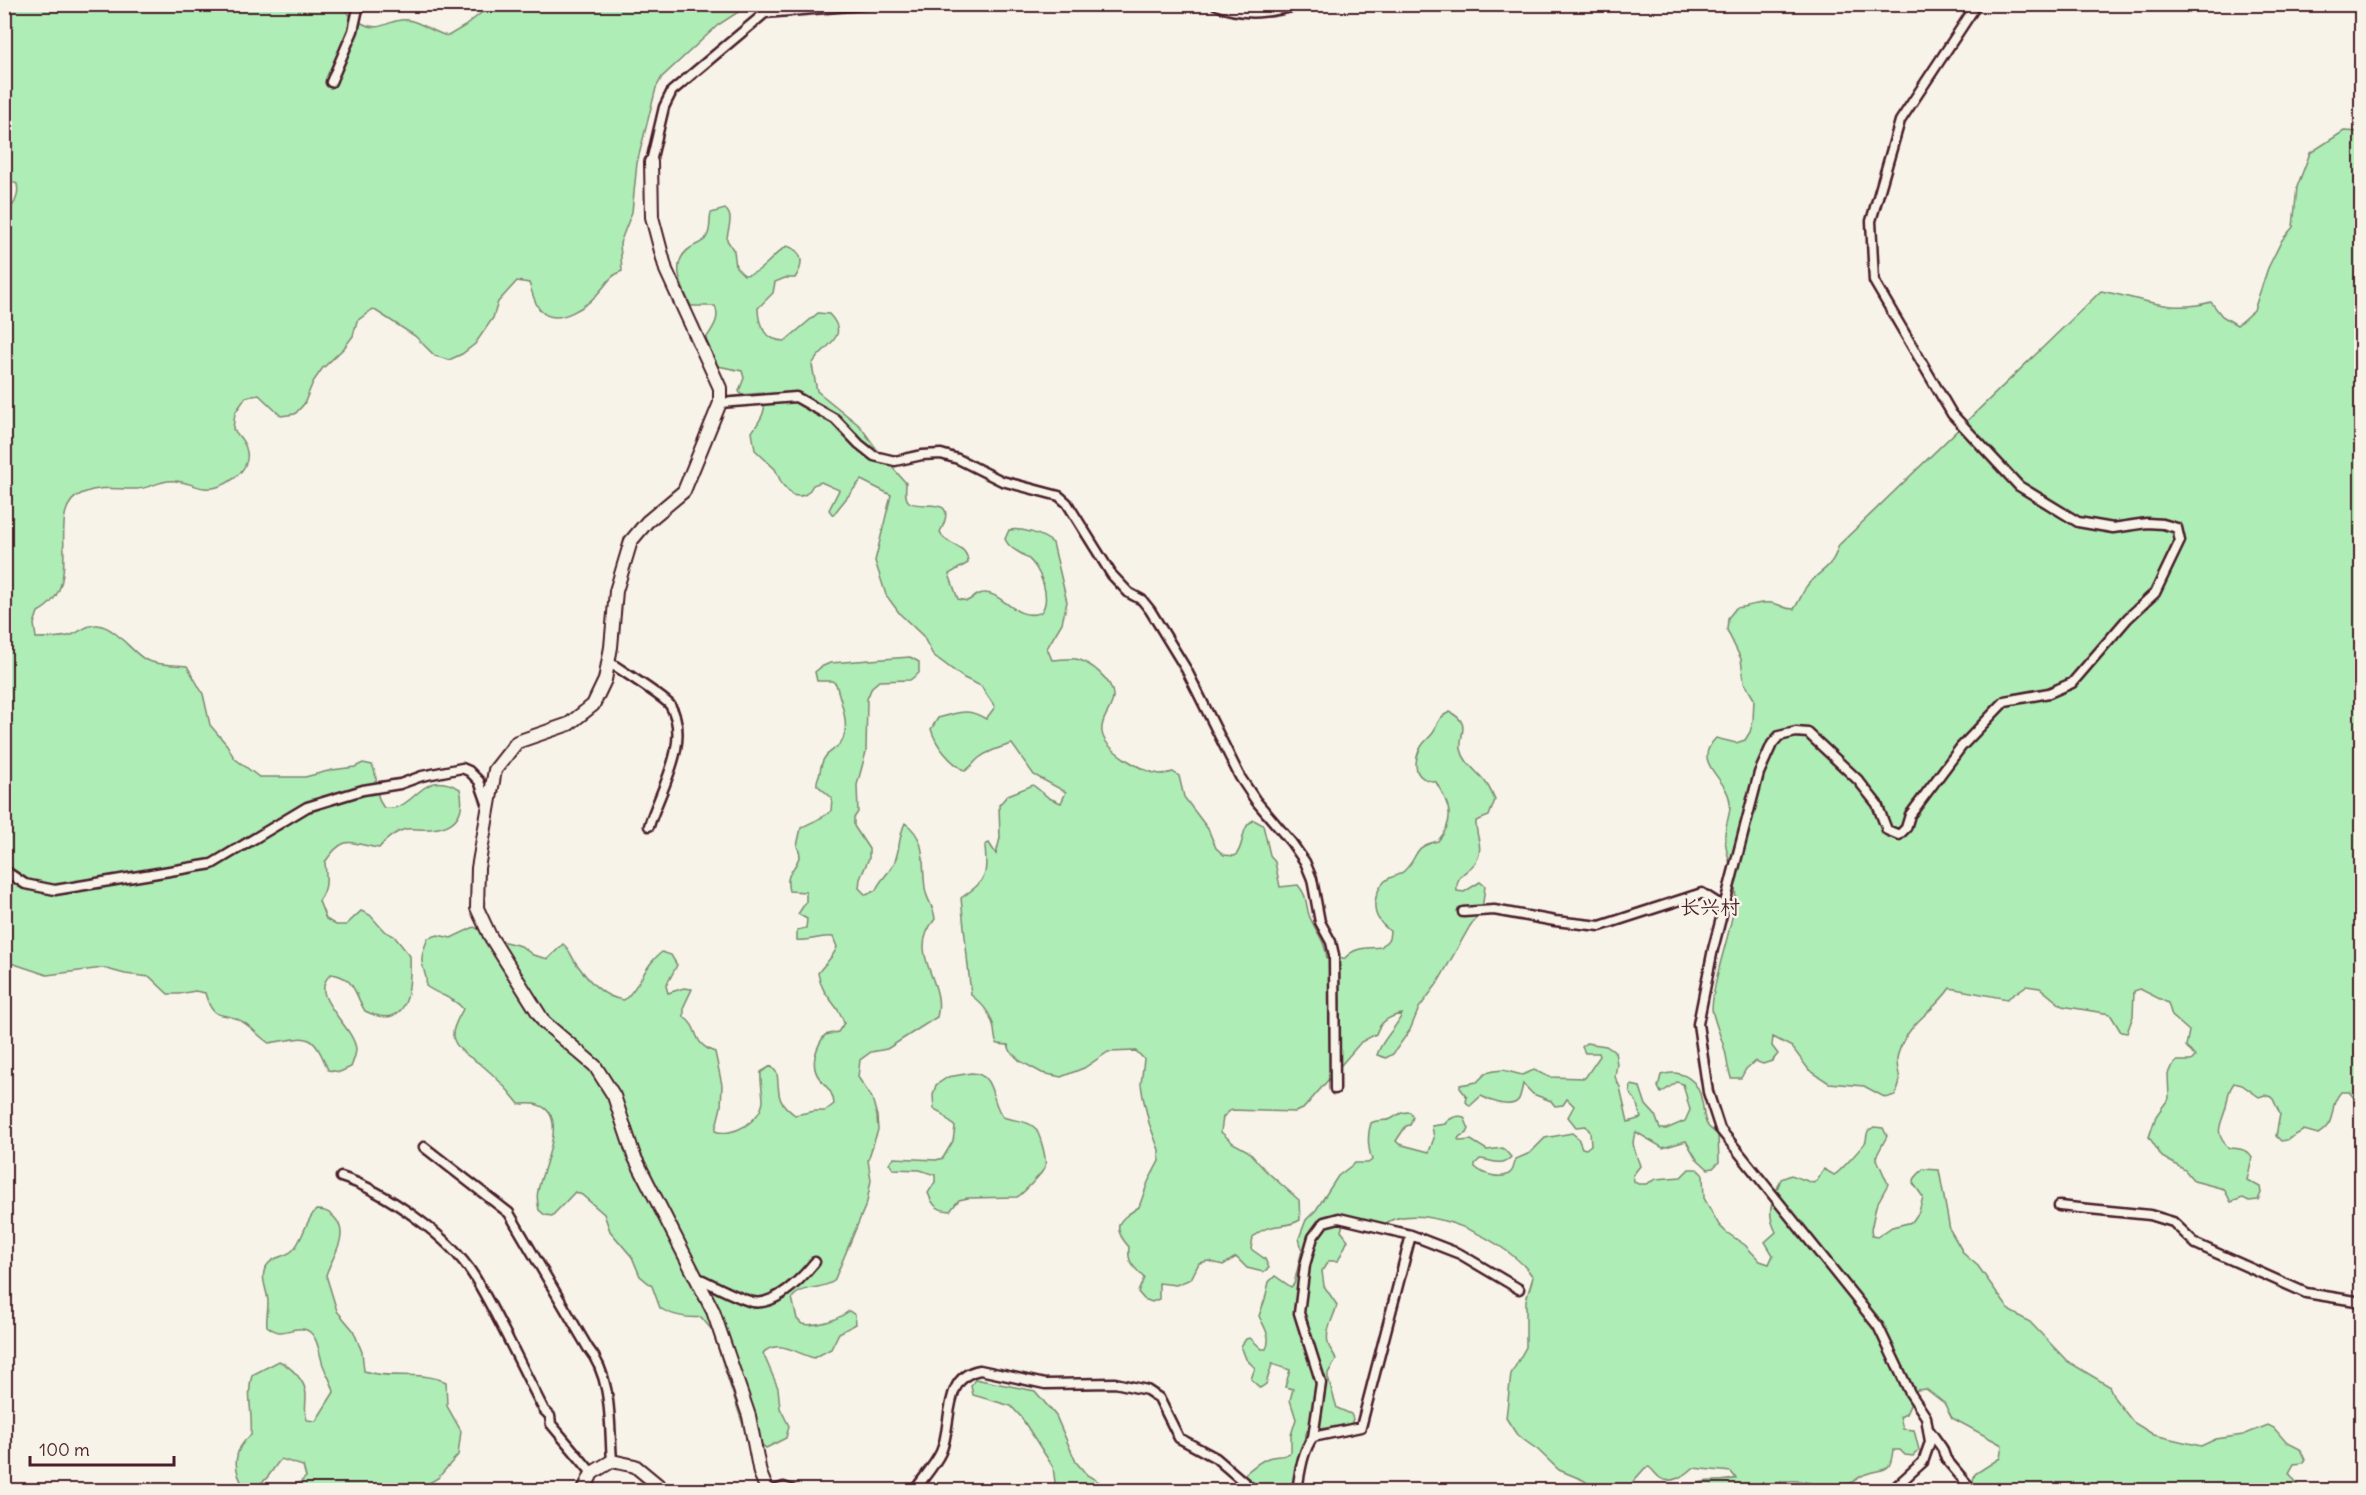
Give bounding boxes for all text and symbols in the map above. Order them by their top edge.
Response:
district label: 长兴村 [1680,894,1740,919]
scale bar [30,1429,174,1467]
text: 100 m [39,1438,90,1461]

